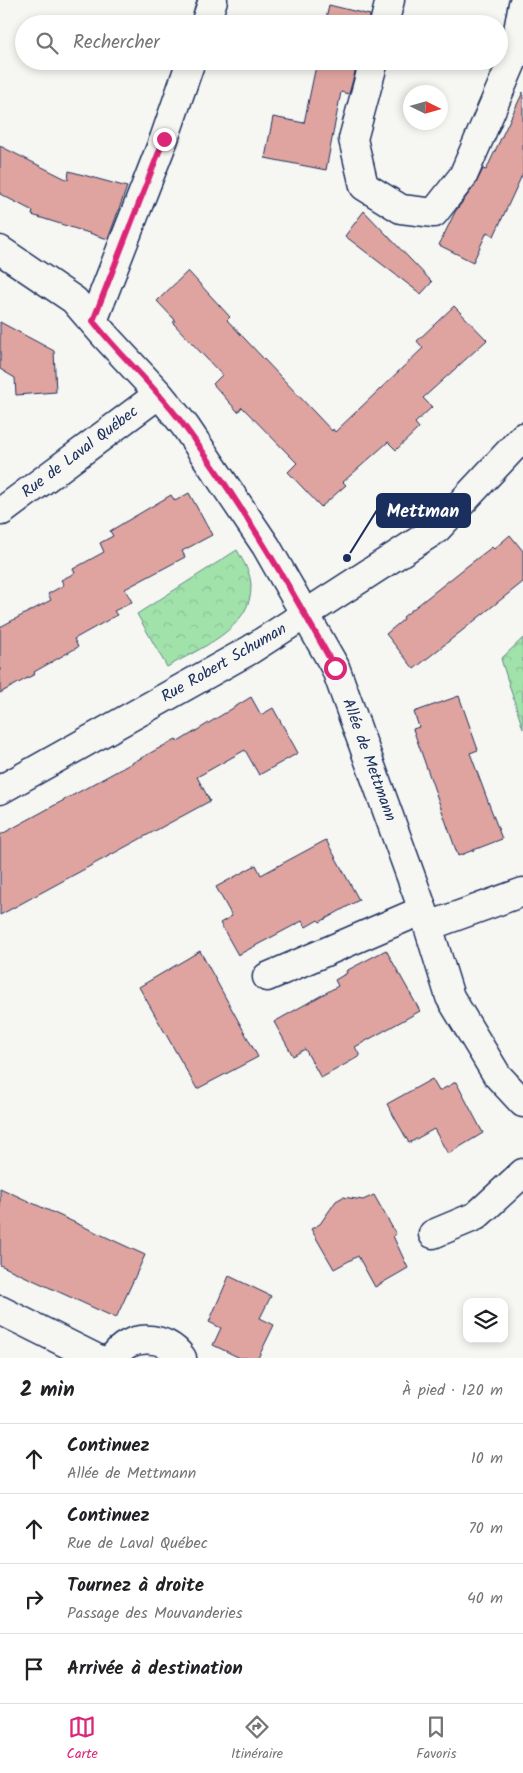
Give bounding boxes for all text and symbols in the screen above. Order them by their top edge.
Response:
search box [15,15,508,70]
text: Rechercher [73,28,160,58]
icon: search [33,29,61,57]
north arrow [403,85,448,130]
route end [153,128,176,151]
street label: Rue de Laval Québec [16,400,144,504]
callout: Mettman [377,494,470,527]
text: Mettman [387,498,459,527]
street label: Rue Robert Schuman [157,617,291,709]
route start [324,657,347,680]
street label: Allée de Mettmann [335,695,403,825]
map controls [463,1298,508,1343]
button: layers [463,1298,508,1343]
text: 2 min [20,1374,75,1407]
text: À pied · 120 m [402,1378,503,1403]
text: Continuez [67,1431,150,1461]
icon: ahead [20,1445,48,1473]
text: 10 m [471,1446,503,1471]
text: Allée de Mettmann [67,1461,196,1486]
text: Continuez [67,1501,150,1531]
icon: ahead [20,1515,48,1543]
text: 70 m [468,1516,503,1541]
text: Rue de Laval Québec [67,1531,208,1556]
text: Tournez à droite [67,1571,204,1601]
icon: right [20,1585,48,1613]
text: 40 m [467,1586,503,1611]
text: Passage des Mouvanderies [67,1601,243,1626]
text: Arrivée à destination [67,1654,243,1684]
icon: arrive [20,1655,48,1683]
tab: Carte [67,1713,98,1765]
tab: Itinéraire [231,1713,283,1765]
tab: Favoris [416,1713,456,1765]

